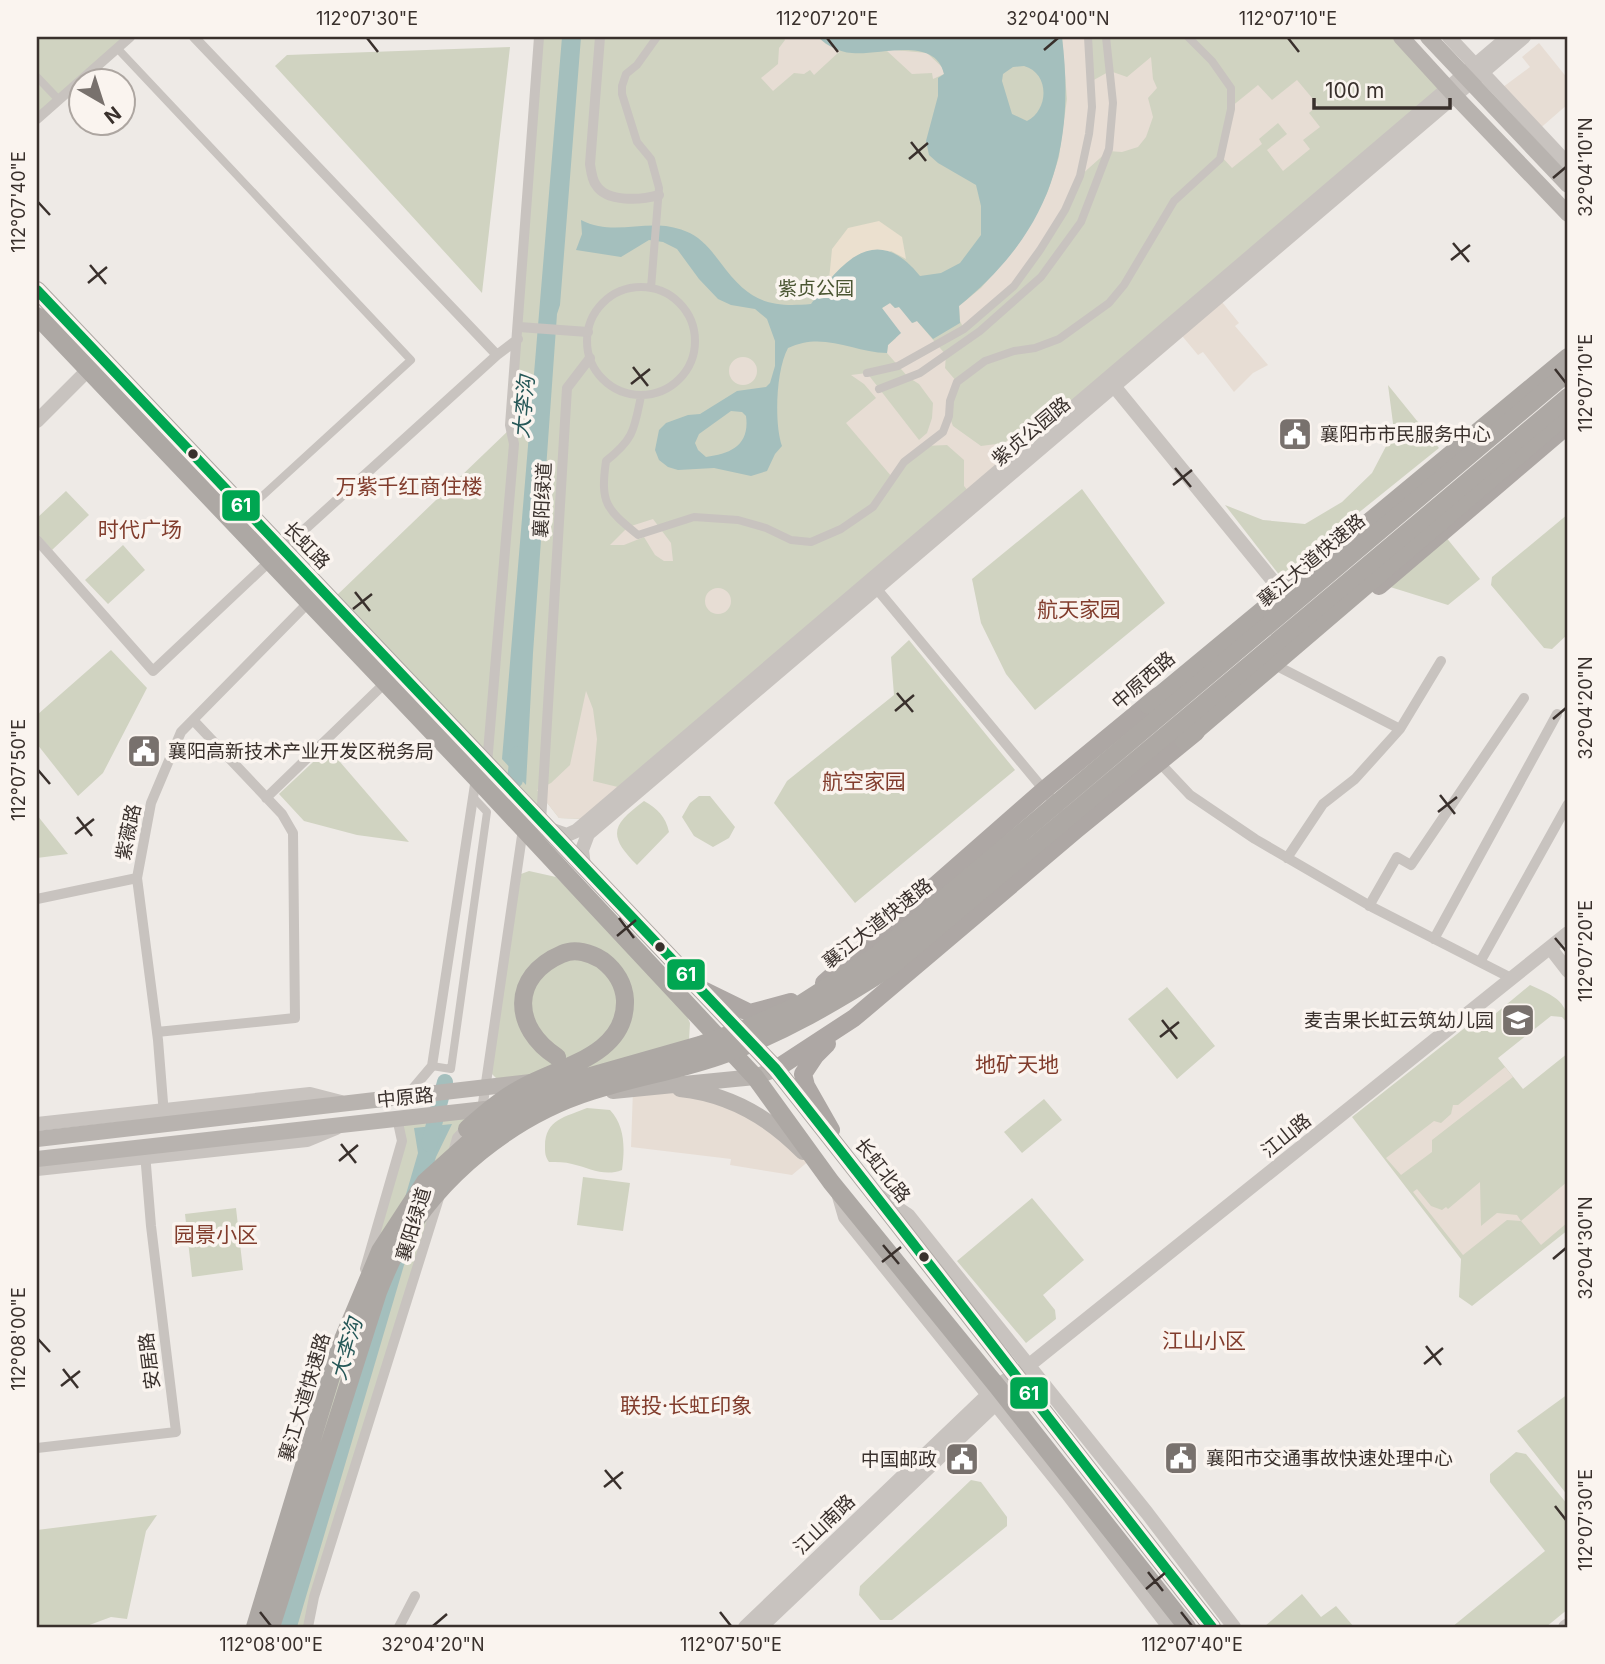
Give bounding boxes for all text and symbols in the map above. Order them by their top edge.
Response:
text: 112°07'30"E [316,8,418,29]
text: 112°07'20"E [776,8,878,29]
text: 32°04'00"N [1006,8,1110,29]
text: 112°07'10"E [1239,8,1337,29]
north arrow [66,66,136,136]
scale bar [1314,66,1451,110]
text: 100 m [1325,78,1384,103]
text: N [100,101,125,128]
text: 32°04'10"N [1575,117,1596,217]
text: 112°07'40"E [8,151,29,253]
park label: 紫贞公园 [778,277,854,300]
text: 112°07'10"E [1575,334,1596,432]
water label: 大李沟 [508,372,539,439]
street label: 紫贞公园路 [988,392,1075,471]
public building icon: 襄阳市市民服务中心 [1276,415,1314,453]
place label: 襄阳市市民服务中心 [1320,423,1491,446]
unlabelled marker [186,447,200,461]
street label: 襄阳绿道 [529,461,556,539]
district label: 万紫千红商住楼 [336,474,483,499]
line badge: 61 [221,489,261,522]
text: 61 [231,494,251,517]
street label: 襄江大道快速路 [1253,509,1370,612]
district label: 时代广场 [98,517,182,542]
street label: 长虹路 [279,517,335,574]
district label: 航天家园 [1037,597,1121,622]
street label: 中原西路 [1107,647,1180,714]
text: 32°04'20"N [1575,657,1596,759]
text: 112°07'50"E [8,719,29,821]
public building icon: 襄阳高新技术产业开发区税务局 [125,732,163,770]
place label: 襄阳高新技术产业开发区税务局 [168,740,434,763]
district label: 航空家园 [822,769,906,794]
street label: 紫薇路 [111,802,146,862]
street label: 襄江大道快速路 [818,873,937,973]
text: 112°07'20"E [1575,900,1596,1002]
unlabelled marker [653,940,667,954]
line badge: 61 [666,958,706,991]
text: 61 [676,963,696,986]
school or university icon: 麦吉果长虹云筑幼儿园 [1499,1001,1537,1039]
place label: 麦吉果长虹云筑幼儿园 [1304,1009,1494,1032]
district label: 地矿天地 [975,1052,1059,1077]
street label: 中原路 [375,1083,435,1112]
street label: 江山路 [1257,1109,1316,1162]
street label: 长虹北路 [850,1133,915,1207]
street label: 襄阳绿道 [391,1184,436,1264]
text: 32°04'30"N [1575,1196,1596,1300]
district label: 园景小区 [174,1222,258,1247]
unlabelled marker [917,1250,931,1264]
text: 112°08'00"E [8,1287,29,1391]
water label: 大李沟 [326,1313,368,1383]
district label: 江山小区 [1162,1328,1246,1353]
street label: 襄江大道快速路 [274,1330,335,1464]
street label: 安居路 [135,1331,164,1391]
line badge: 61 [1009,1376,1049,1410]
text: 61 [1019,1382,1039,1405]
district label: 联投·长虹印象 [620,1393,752,1418]
public building icon: 襄阳市交通事故快速处理中心 [1162,1439,1200,1477]
public building icon: 中国邮政 [943,1440,981,1478]
place label: 襄阳市交通事故快速处理中心 [1206,1447,1453,1470]
place label: 中国邮政 [861,1448,937,1471]
text: 112°07'30"E [1575,1469,1596,1571]
street label: 江山南路 [789,1490,860,1559]
text: 112°08'00"E [219,1634,323,1655]
text: 32°04'20"N [382,1634,484,1655]
text: 112°07'50"E [680,1634,782,1655]
text: 112°07'40"E [1141,1634,1243,1655]

